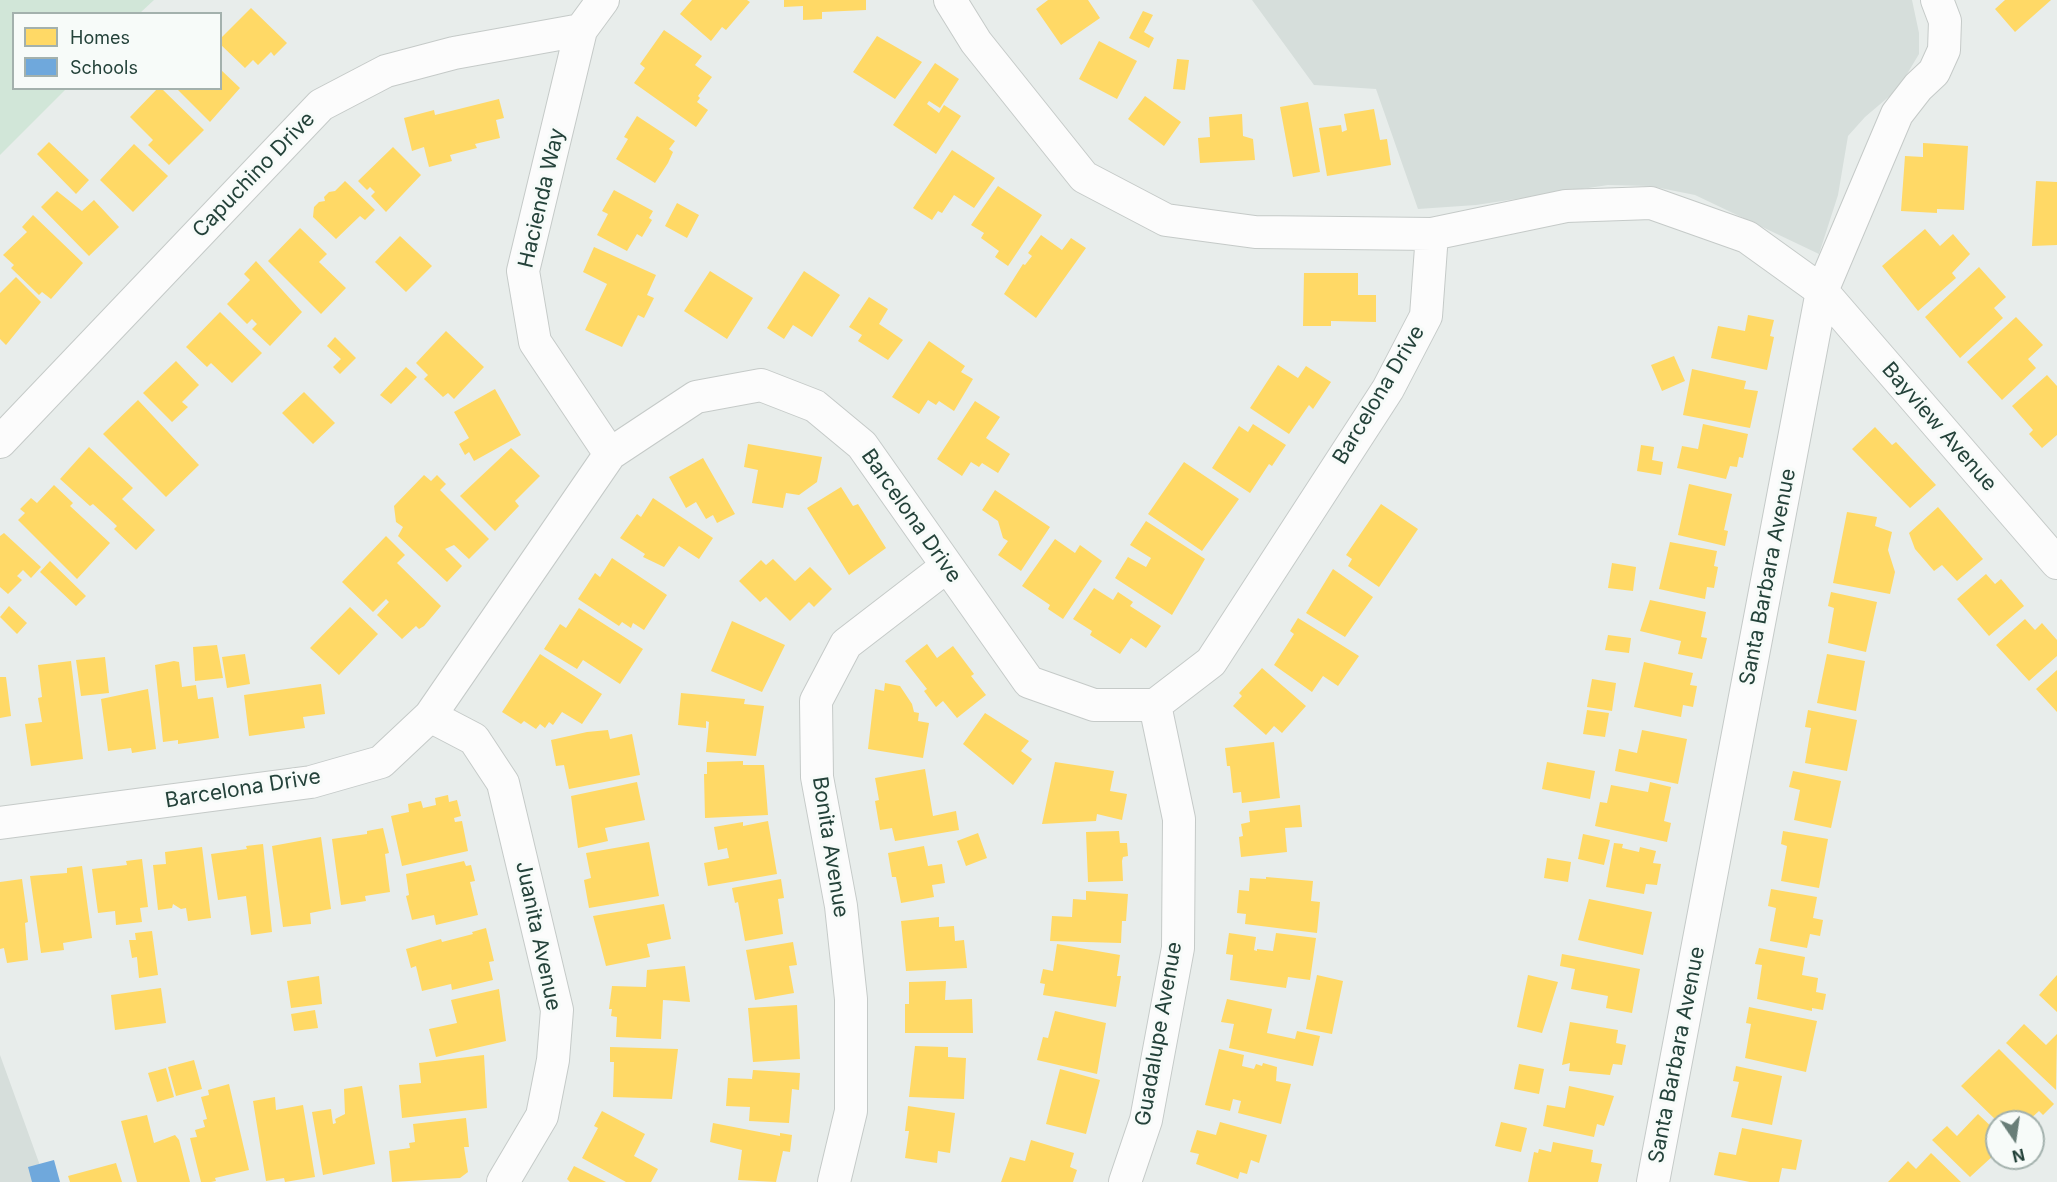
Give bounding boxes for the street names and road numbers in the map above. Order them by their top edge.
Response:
street label: Capuchino Drive [188,107,320,243]
street label: Hacienda Way [514,126,570,270]
street label: Barcelona Drive [1328,321,1430,469]
street label: Bayview Avenue [1876,357,2002,497]
street label: Barcelona Drive [856,444,966,588]
street label: Santa Barbara Avenue [1735,466,1801,688]
street label: Barcelona Drive [163,764,323,814]
street label: Bonita Avenue [806,775,854,919]
street label: Juanita Avenue [510,859,566,1013]
street label: Guadalupe Avenue [1130,940,1188,1128]
street label: Santa Barbara Avenue [1644,944,1710,1166]

